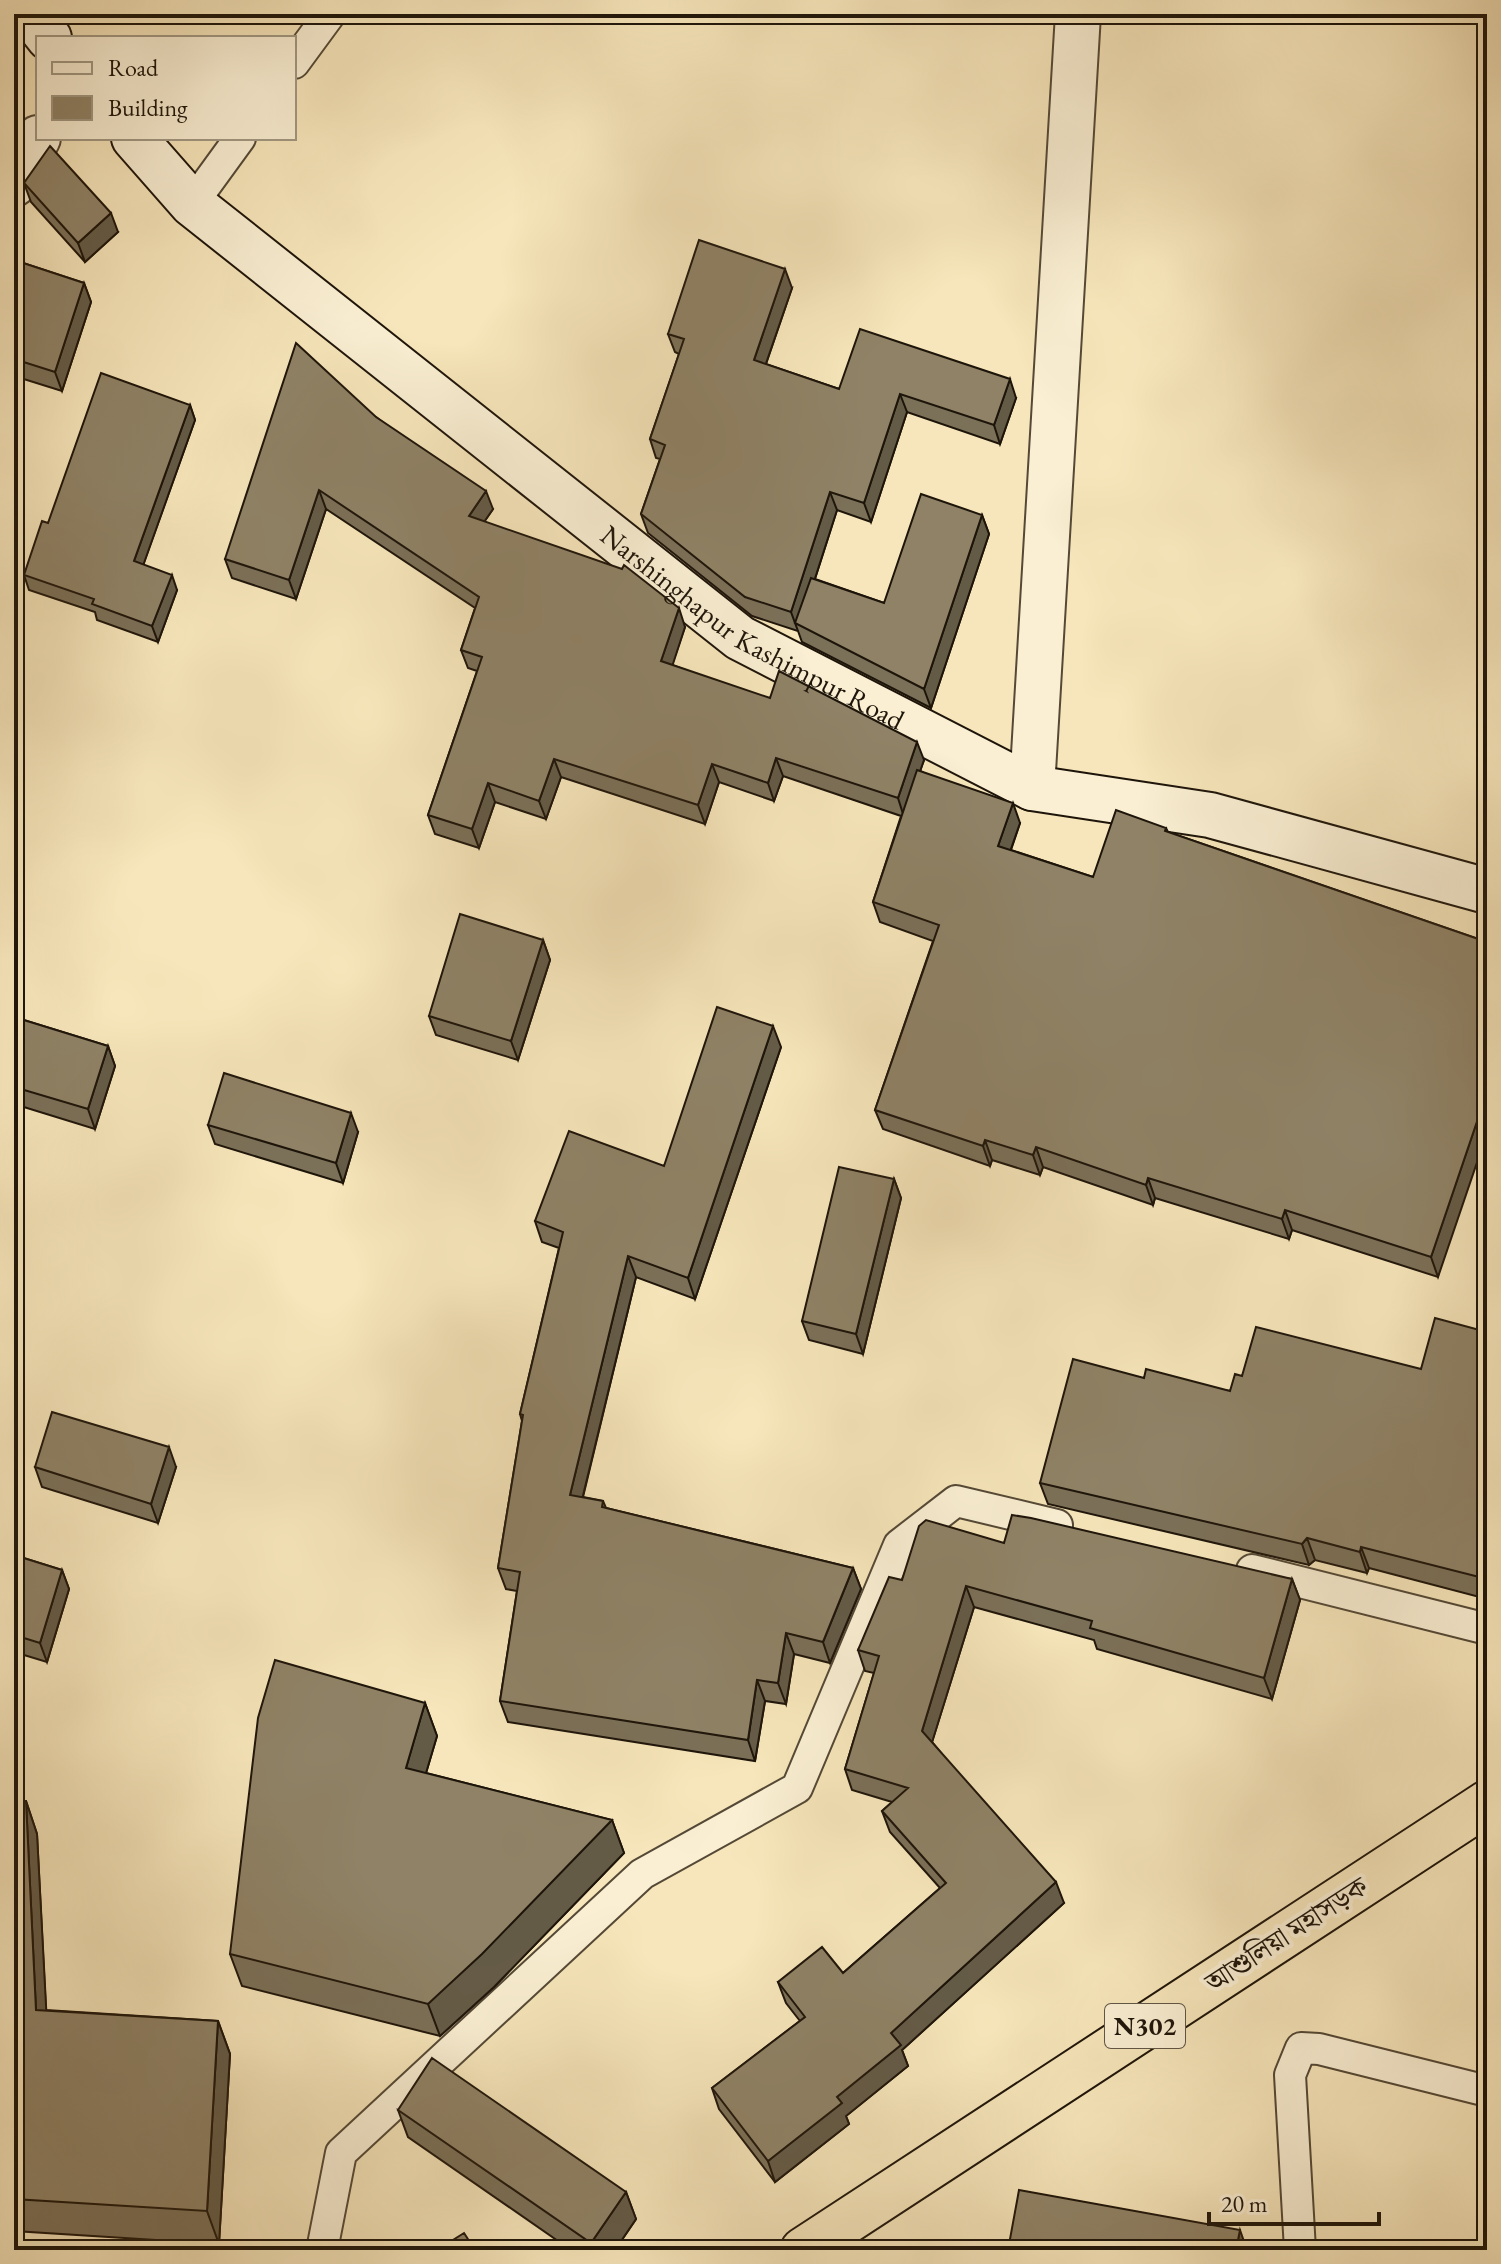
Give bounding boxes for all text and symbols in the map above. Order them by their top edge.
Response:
legend [36,36,296,140]
text: Road [108,52,159,83]
text: Building [108,92,188,123]
street label: Narshinghapur Kashimpur Road [594,517,912,738]
street label: আশুলিয়া মহাসড়ক [1197,1867,1375,2000]
road number: N302 [1105,2004,1185,2048]
scale bar [1209,2176,1379,2226]
text: 20 m [1221,2188,1268,2219]

